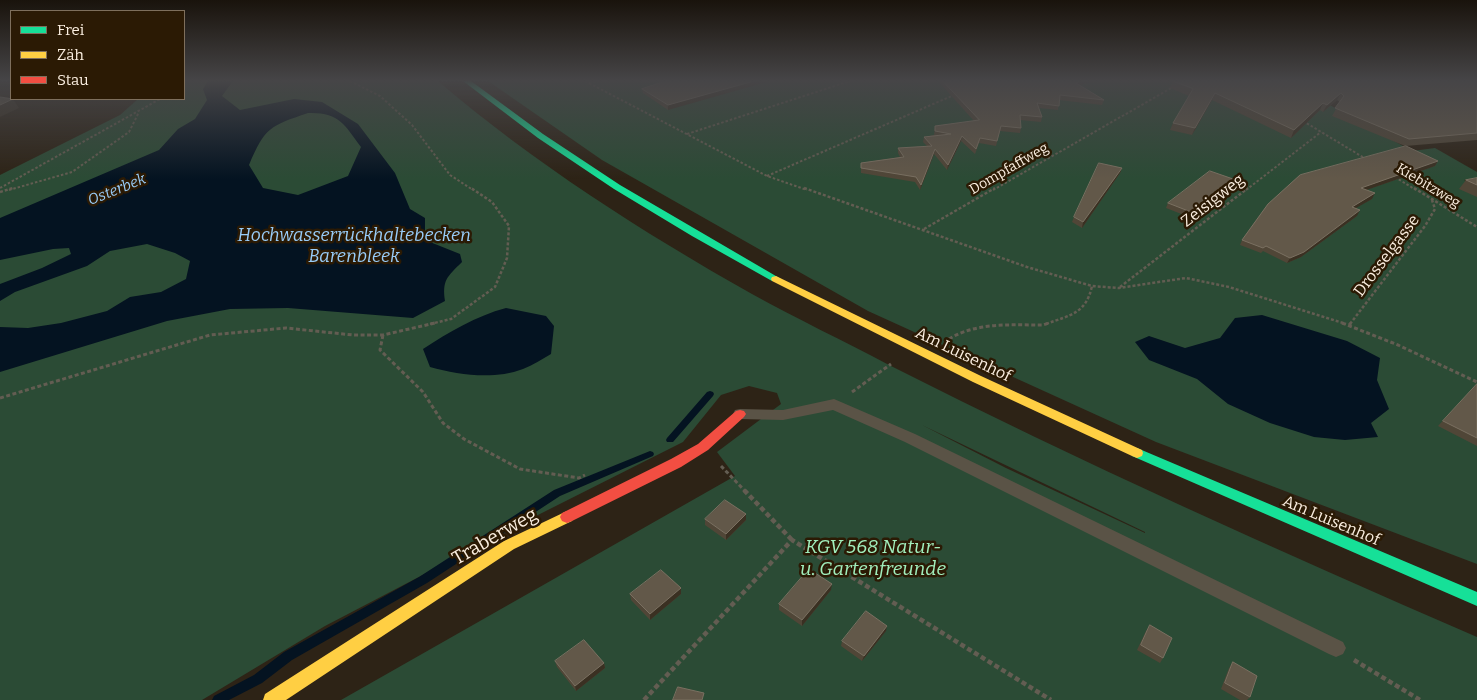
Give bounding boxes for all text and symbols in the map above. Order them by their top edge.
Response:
legend [10,10,185,100]
text: Frei [57,21,84,39]
text: Zäh [57,46,84,64]
text: Stau [57,71,89,89]
street label: Dompfaffweg [967,140,1051,198]
street label: Kiebitzweg [1393,160,1463,212]
water label: Osterbek [85,170,149,210]
street label: Zeisigweg [1178,170,1248,232]
street label: Drosselgasse [1350,211,1424,301]
water label: Hochwasserrückhaltebecken Barenbleek [237,225,471,268]
street label: Am Luisenhof [912,324,1014,386]
street label: Am Luisenhof [1279,492,1383,550]
street label: Traberweg [448,503,542,571]
park label: KGV 568 Natur- u. Gartenfreunde [800,537,946,581]

